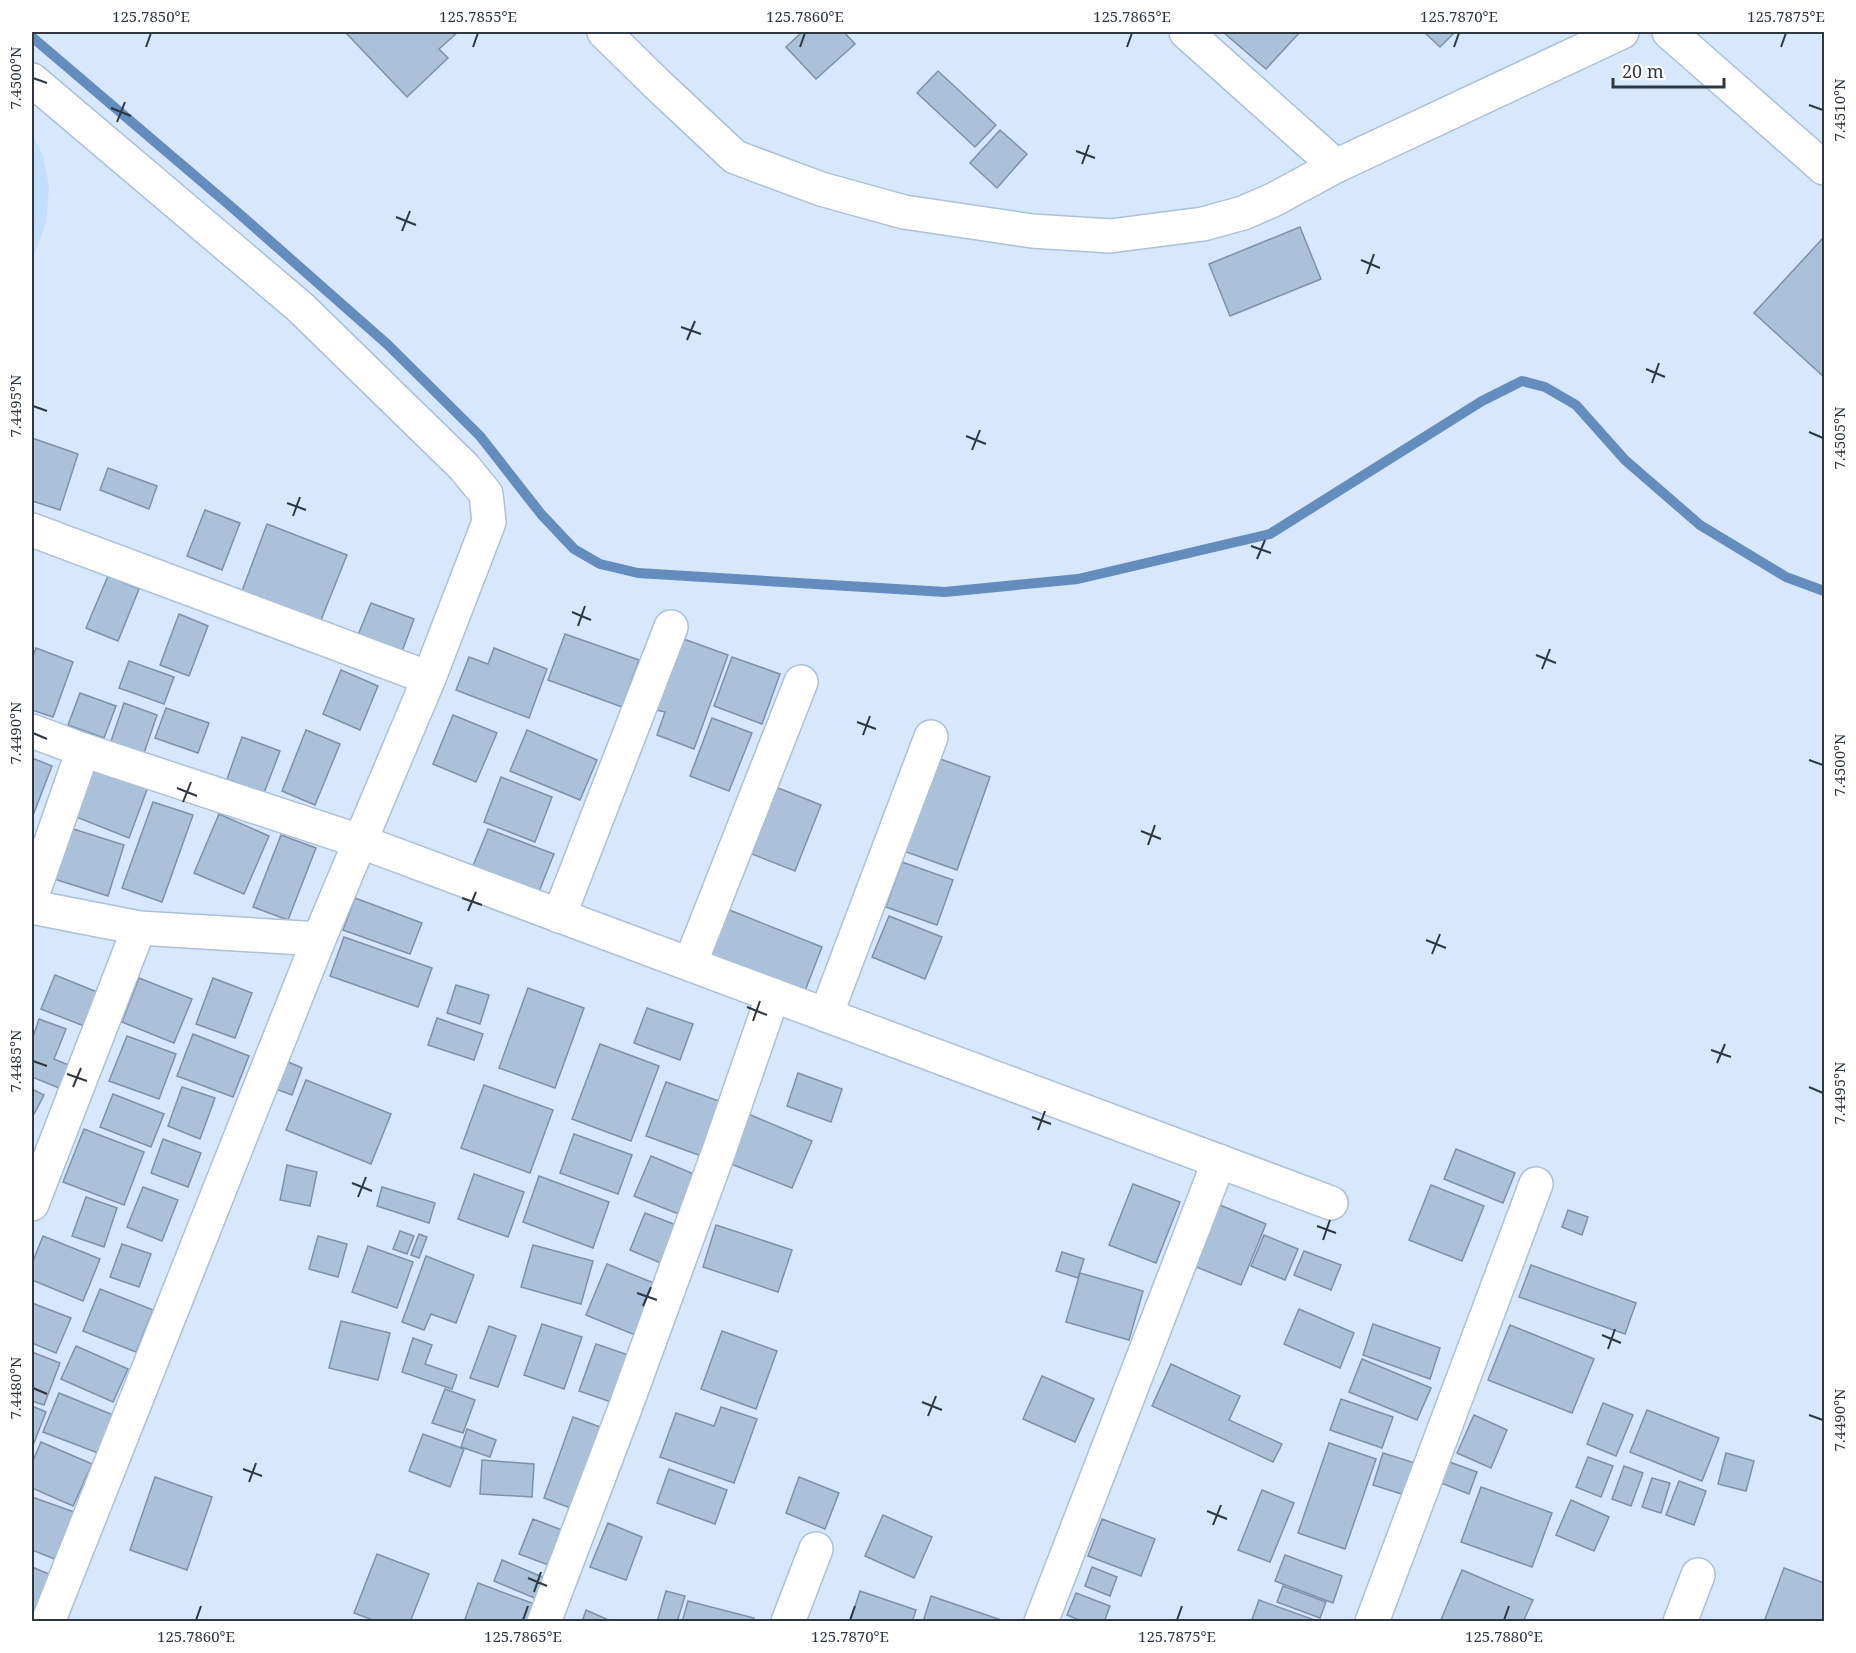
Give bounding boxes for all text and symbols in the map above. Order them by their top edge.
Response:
text: 125.7850°E [112,6,190,26]
text: 125.7855°E [439,6,517,26]
text: 125.7860°E [766,6,844,26]
text: 125.7865°E [1093,6,1171,26]
text: 125.7870°E [1420,6,1498,26]
text: 125.7875°E [1747,6,1825,26]
text: 7.4500°N [5,46,25,110]
scale bar [1613,51,1724,89]
text: 20 m [1622,59,1664,83]
text: 7.4510°N [1829,78,1849,142]
text: 7.4495°N [5,374,25,438]
text: 7.4505°N [1829,406,1849,470]
text: 7.4490°N [5,701,25,765]
text: 7.4500°N [1829,733,1849,797]
text: 7.4485°N [5,1029,25,1093]
text: 7.4495°N [1829,1061,1849,1125]
text: 7.4480°N [5,1356,25,1420]
text: 7.4490°N [1829,1388,1849,1452]
text: 125.7860°E [157,1626,235,1646]
text: 125.7865°E [484,1626,562,1646]
text: 125.7870°E [811,1626,889,1646]
text: 125.7875°E [1138,1626,1216,1646]
text: 125.7880°E [1465,1626,1543,1646]

